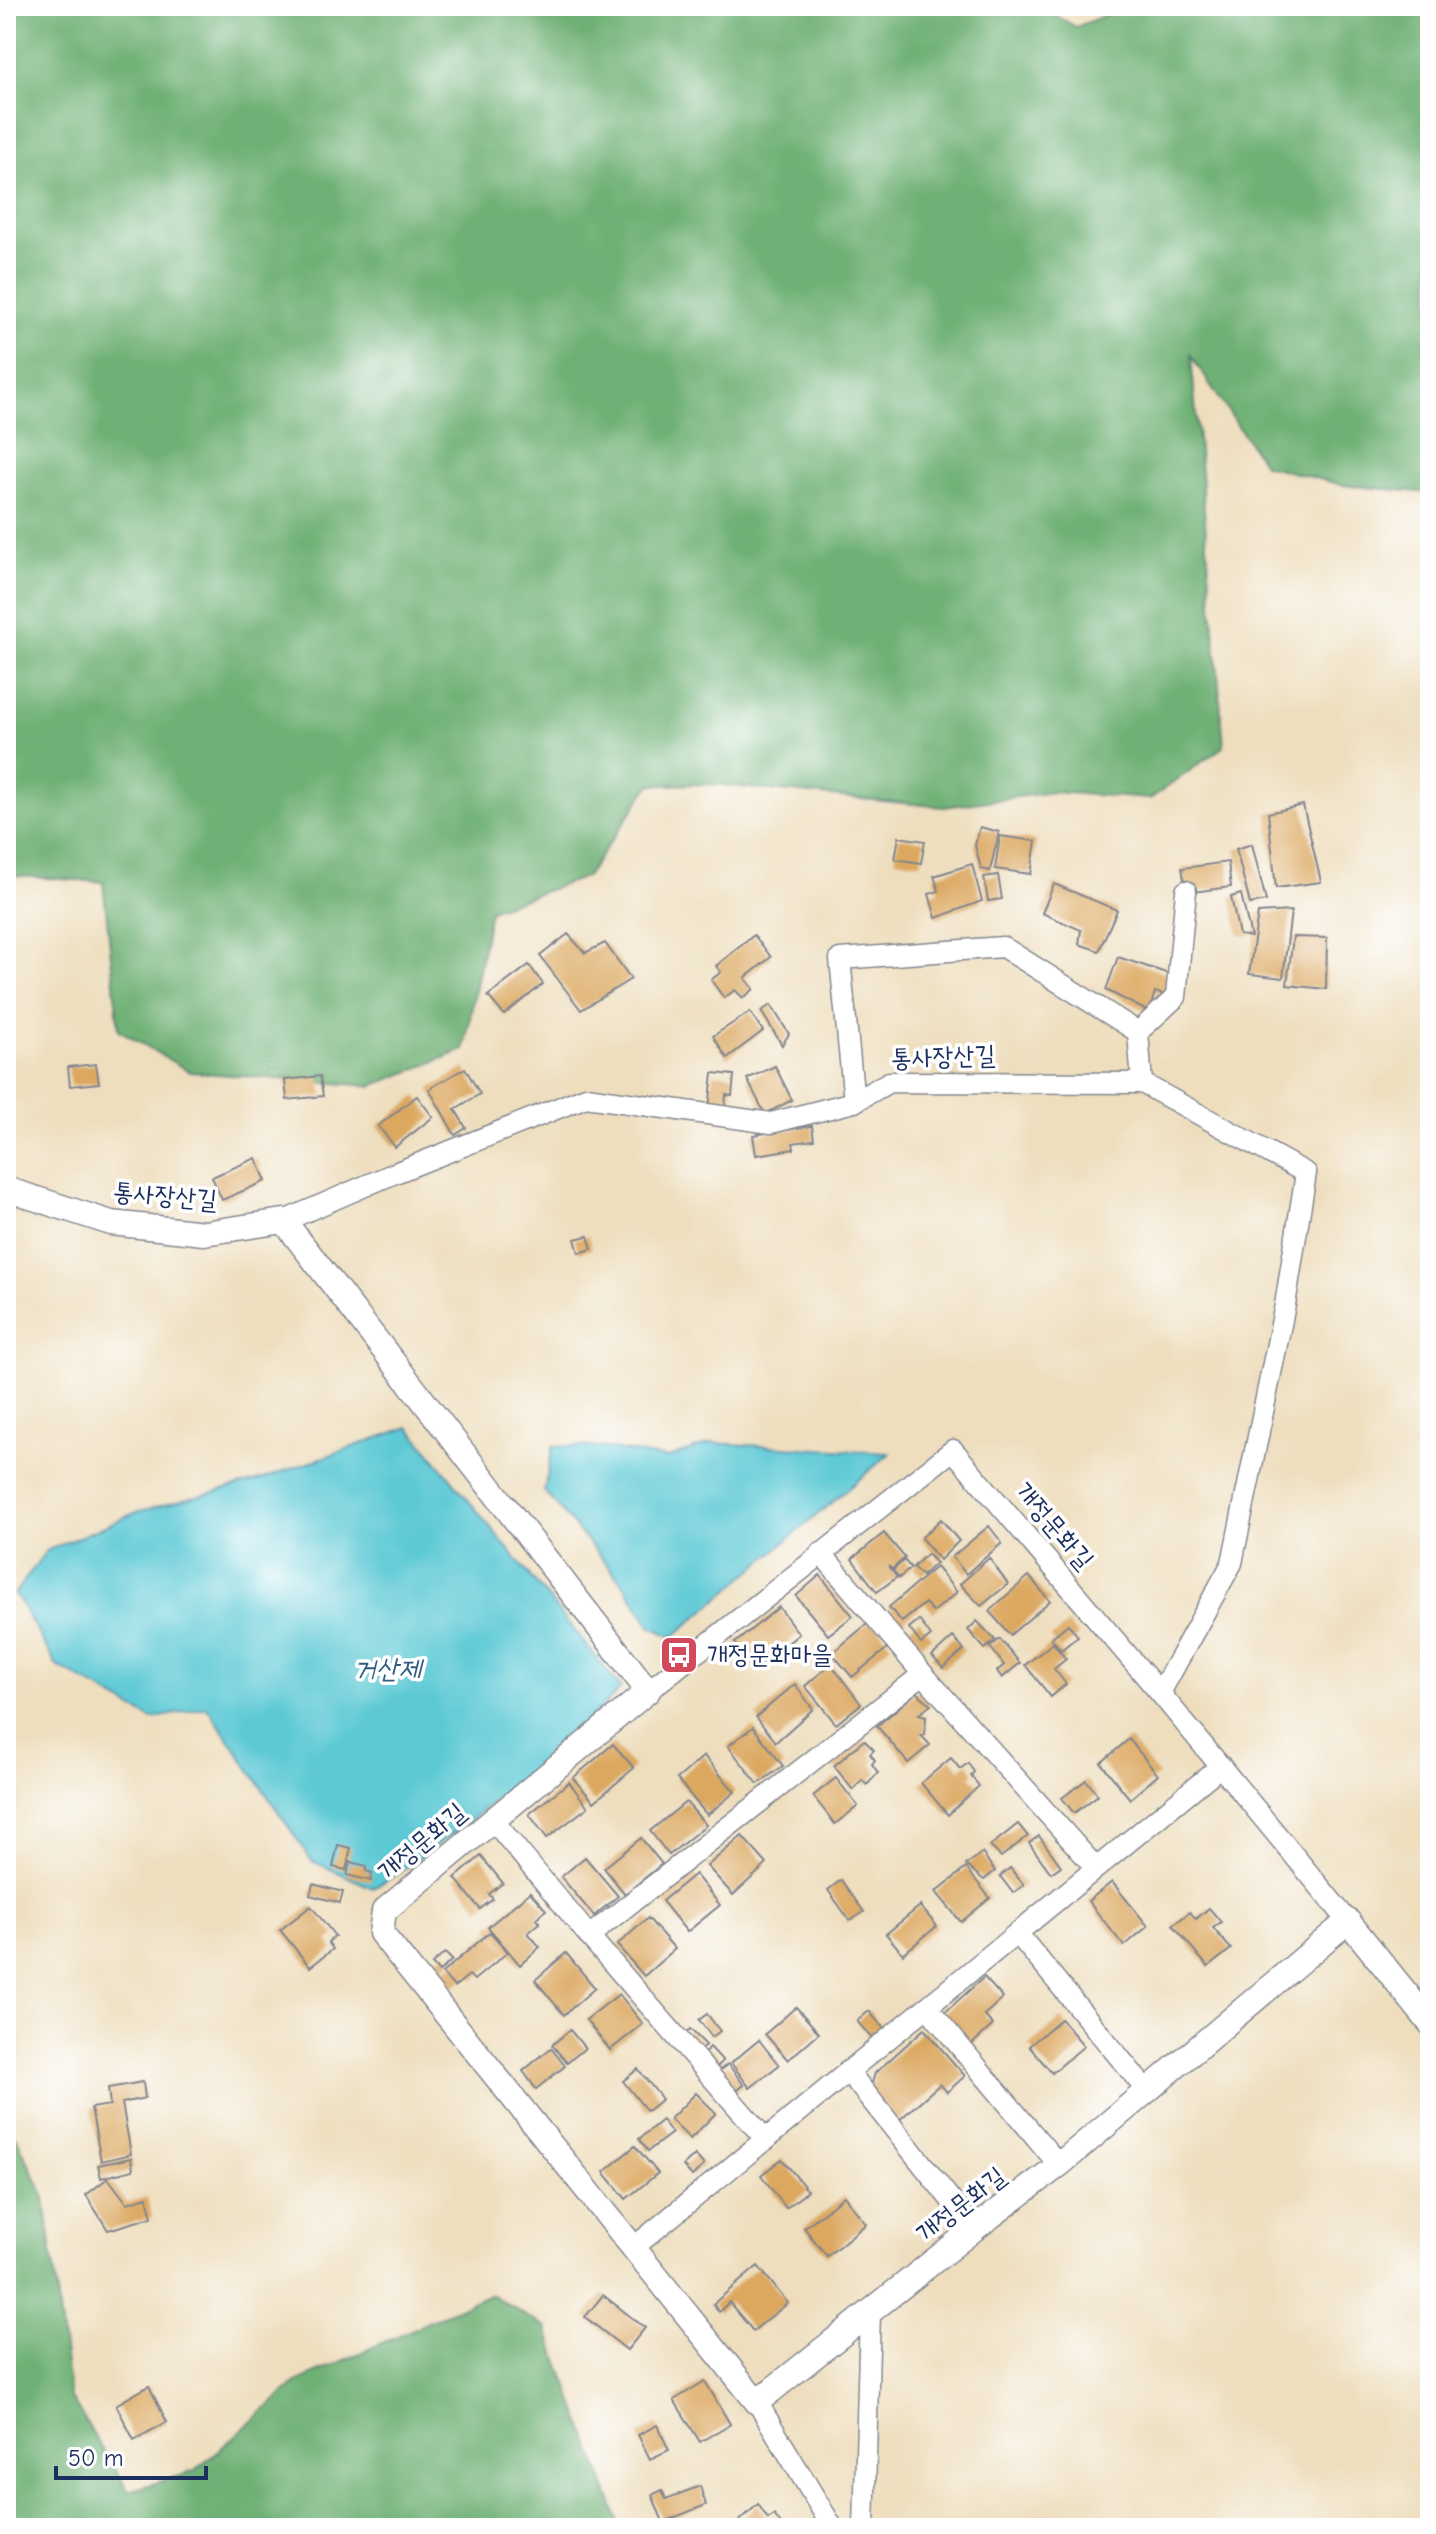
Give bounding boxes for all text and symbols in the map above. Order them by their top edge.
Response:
street label: 통사장산길 [890,1040,996,1074]
street label: 통사장산길 [112,1176,218,1216]
street label: 개정문화길 [1008,1477,1100,1575]
bus stop icon: 개정문화마을 [658,1634,700,1676]
place label: 개정문화마을 [707,1640,833,1670]
water label: 거산제 [353,1653,425,1685]
street label: 개정문화길 [372,1797,472,1887]
street label: 개정문화길 [911,2161,1012,2249]
scale bar [56,2430,206,2480]
text: 50 m [68,2444,124,2472]

